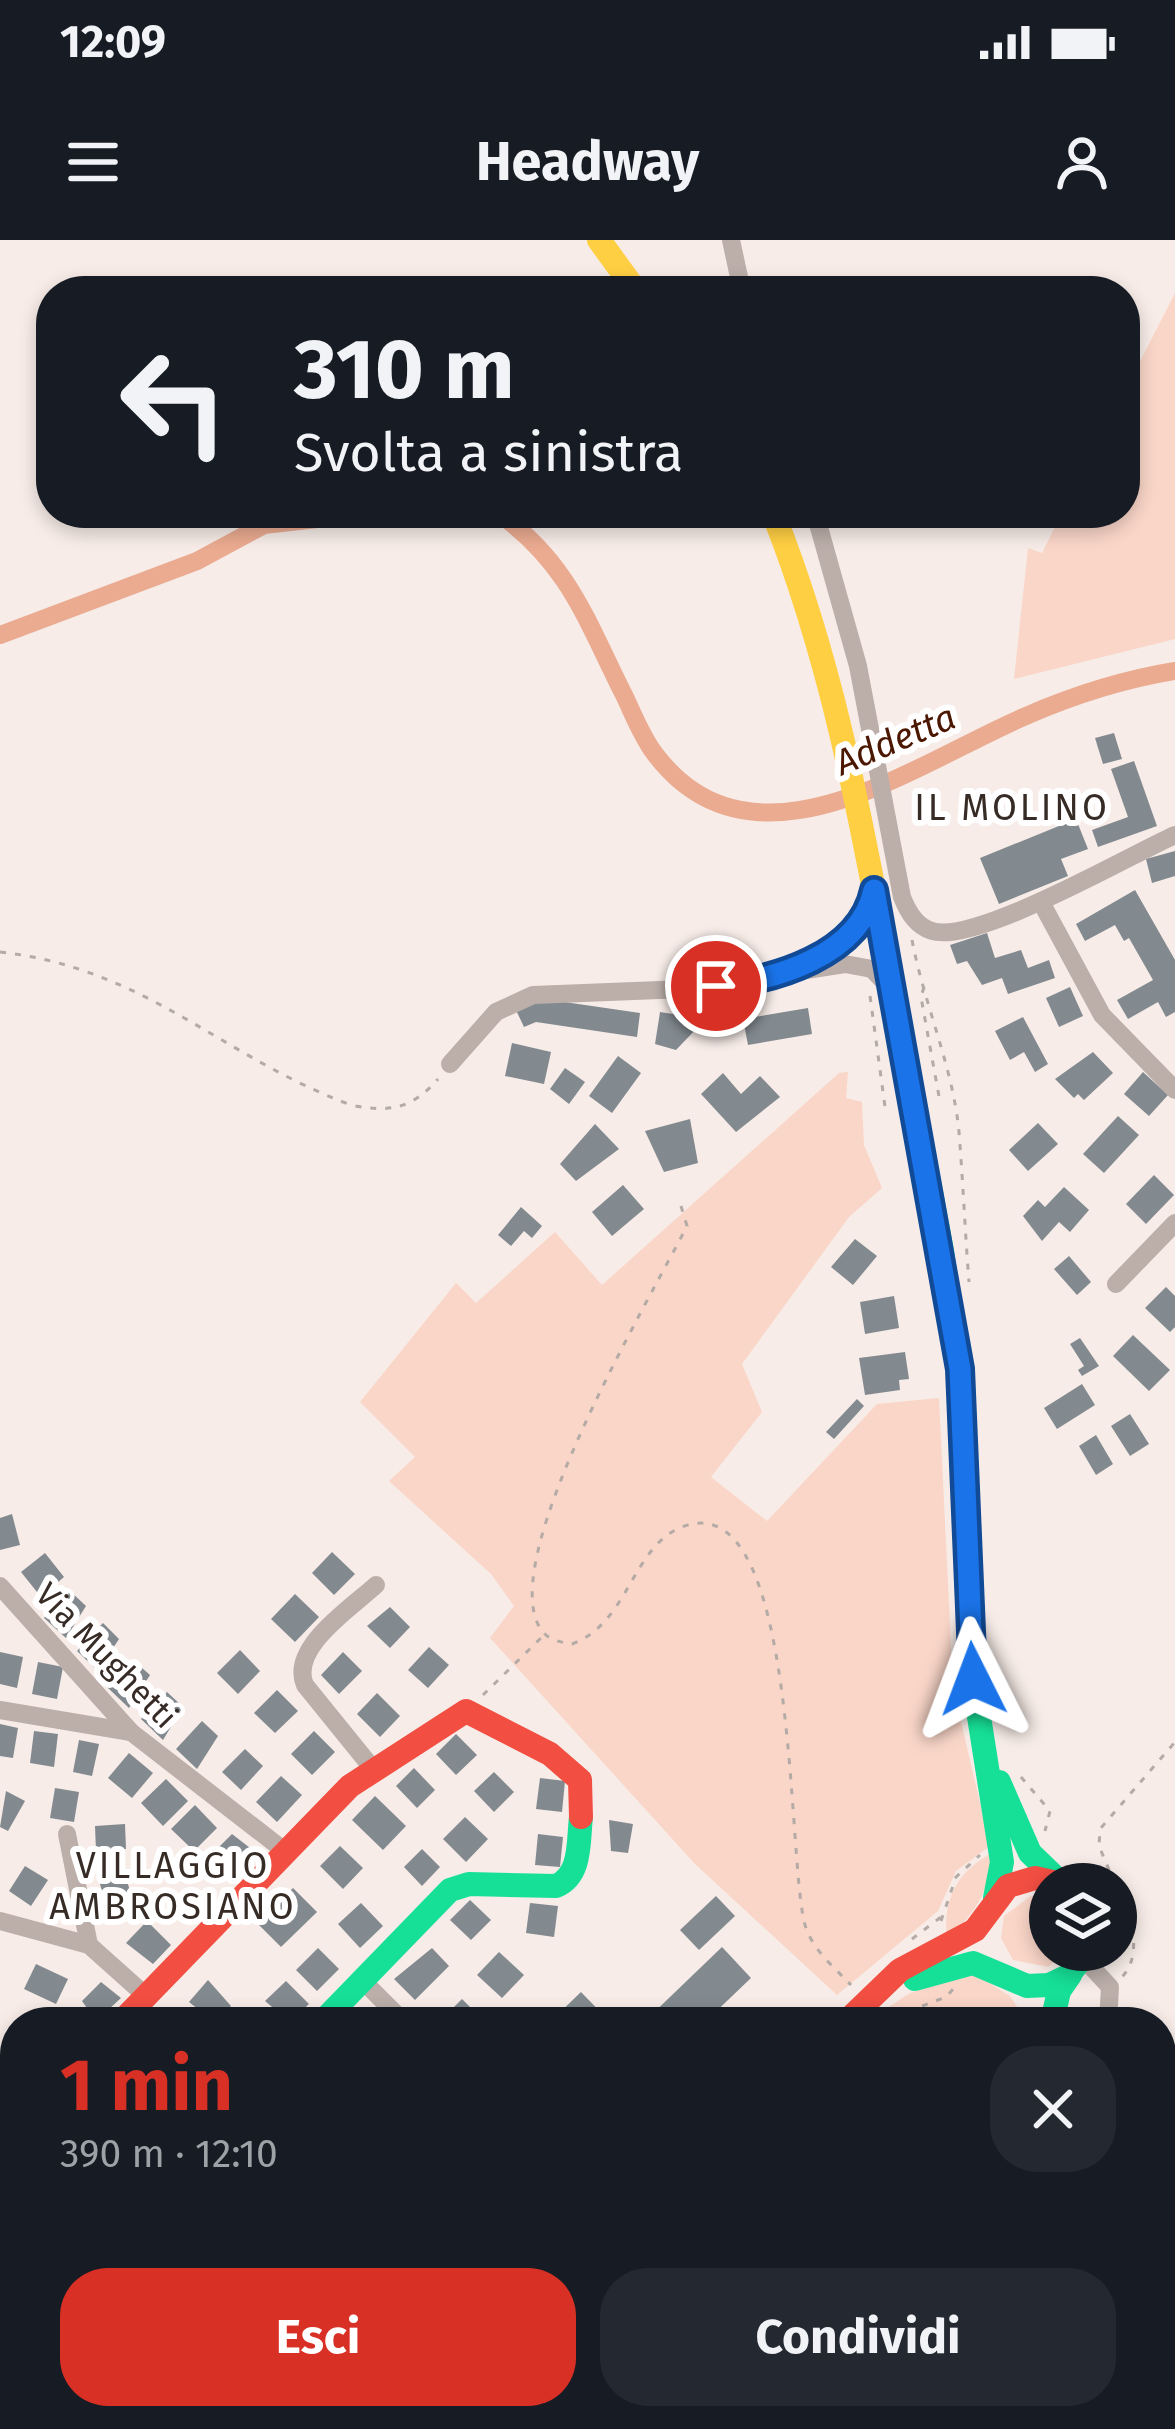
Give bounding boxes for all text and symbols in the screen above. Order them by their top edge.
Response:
text: 12:09 [60,15,166,69]
icon: menu [60,129,126,195]
icon: person [1049,129,1115,195]
text: Headway [476,130,699,194]
text: 310 m [294,319,515,420]
icon: left [96,324,252,480]
text: Svolta a sinistra [294,421,683,485]
water label: Addetta [827,695,962,786]
district label: IL MOLINO [914,786,1110,830]
pin [665,935,767,1037]
icon: arrive [683,953,749,1019]
street label: Via Mughetti [27,1575,186,1737]
position arrow [910,1616,1036,1742]
district label: VILLAGGIO AMBROSIANO [49,1844,297,1929]
map controls [1029,1863,1137,1971]
button: layers [1029,1863,1137,1971]
text: 1 min [60,2043,233,2129]
button: close [990,2046,1116,2172]
text: 390 m · 12:10 [60,2131,278,2177]
button: Esci [60,2268,576,2406]
button: Condividi [600,2268,1116,2406]

